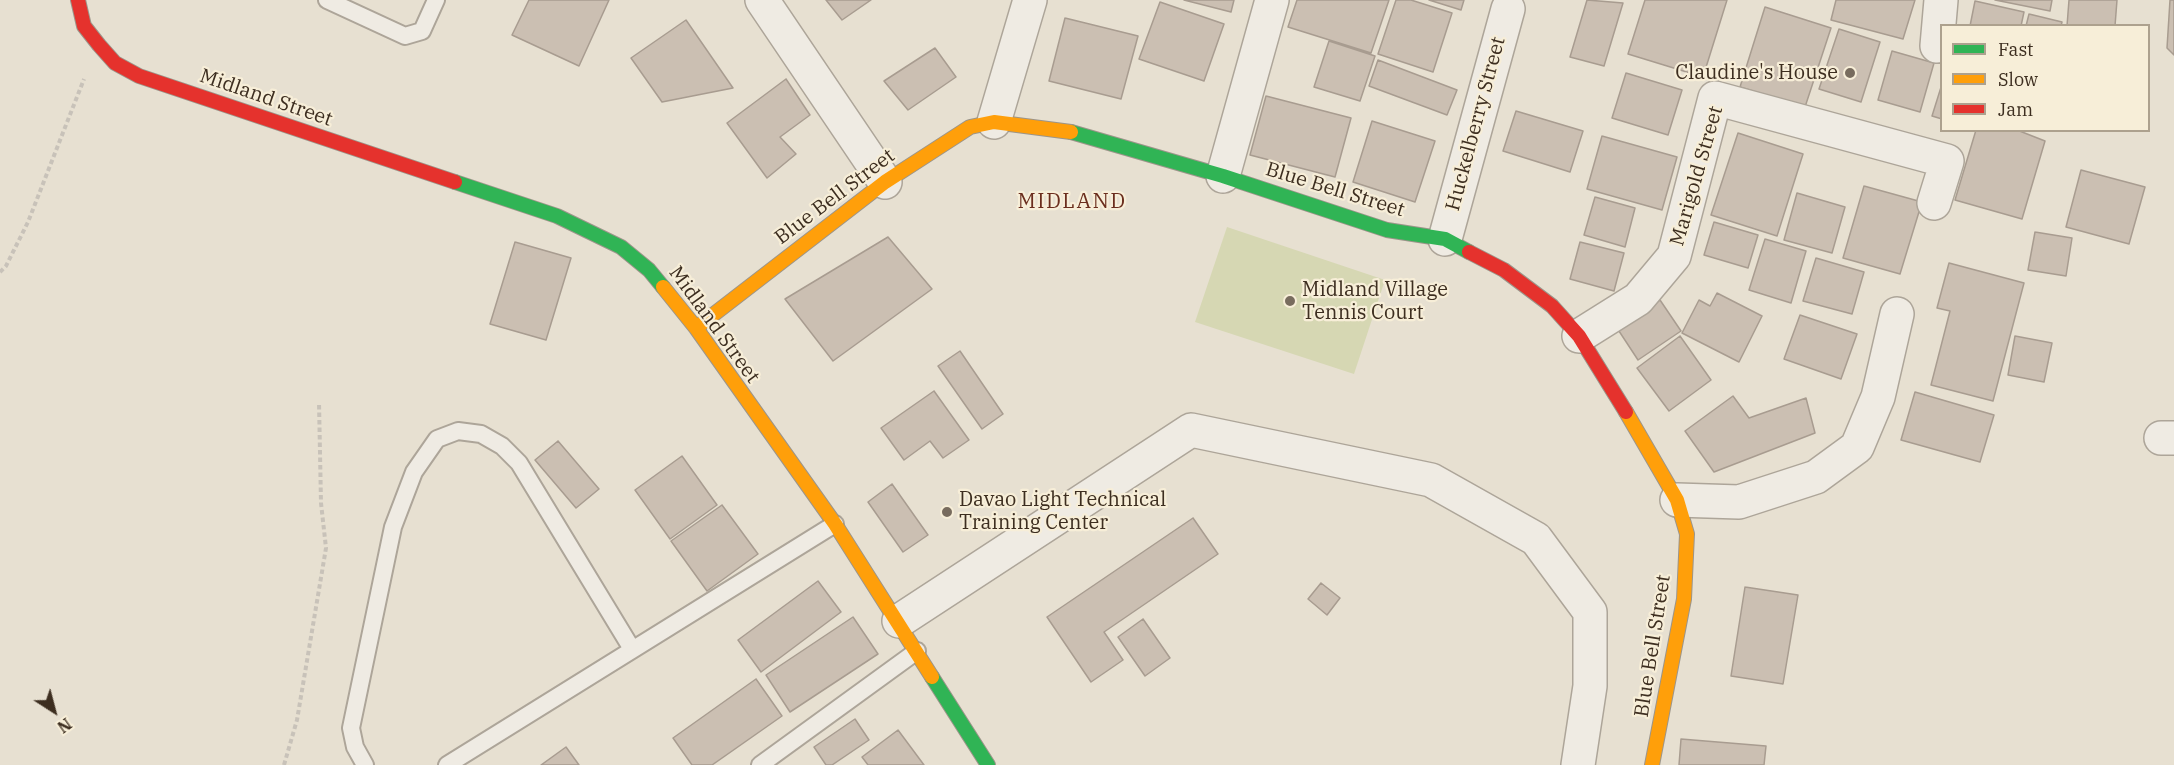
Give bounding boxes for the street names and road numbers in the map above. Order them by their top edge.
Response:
street label: Huckelberry Street [1441,34,1511,214]
street label: Midland Street [197,64,335,132]
street label: Marigold Street [1666,103,1728,249]
street label: Blue Bell Street [770,144,900,250]
street label: Blue Bell Street [1263,157,1407,223]
street label: Midland Street [664,262,764,388]
street label: Blue Bell Street [1630,573,1676,719]

